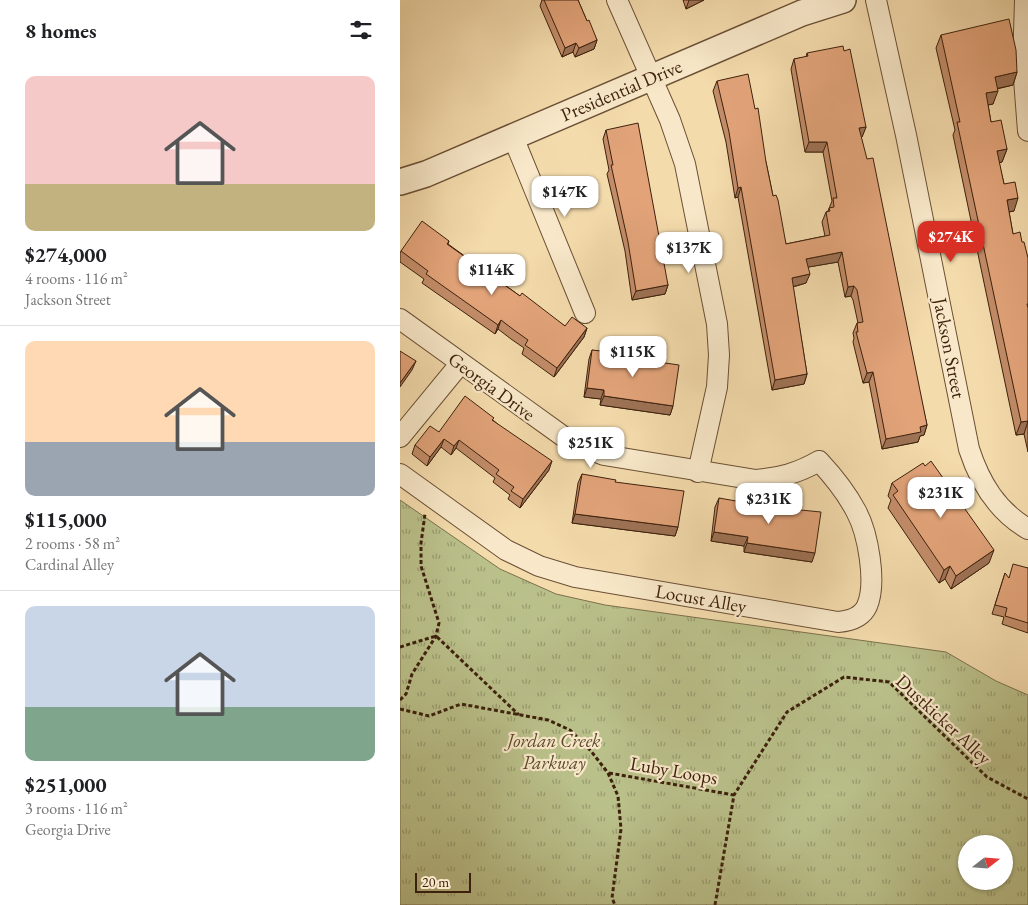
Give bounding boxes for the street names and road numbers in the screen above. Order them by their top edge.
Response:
street label: Presidential Drive [557,54,686,127]
street label: Jackson Street [927,294,971,400]
street label: Georgia Drive [443,346,540,426]
street label: Locust Alley [653,578,749,619]
street label: Dustkicker Alley [890,669,997,771]
street label: Luby Loops [628,751,720,790]

